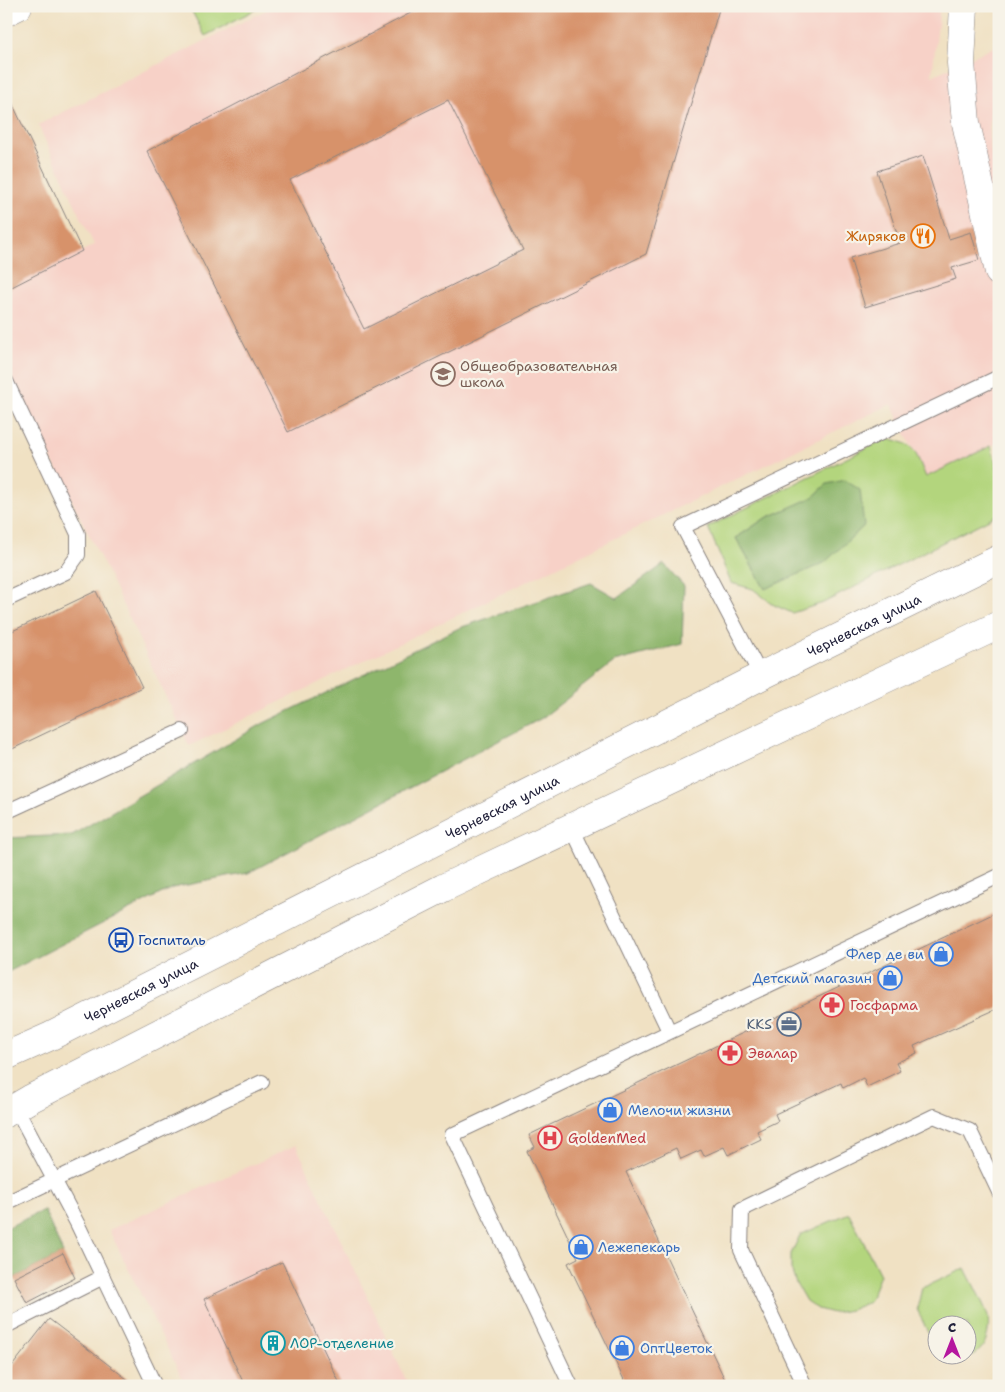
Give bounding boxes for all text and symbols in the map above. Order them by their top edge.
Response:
restaurant icon: Жиряков [910,223,936,249]
place label: Жиряков [846,227,906,245]
place label: Общеобразовательная школа [460,357,618,391]
school or university icon: Общеобразовательная школа [430,361,456,387]
street label: Черневская улица [804,590,924,661]
street label: Черневская улица [442,771,562,844]
bus stop icon: Госпиталь [108,927,134,953]
place label: Госпиталь [138,931,206,949]
shop icon: Флер де ви [928,941,954,967]
place label: Флер де ви [846,945,924,963]
street label: Черневская улица [81,954,201,1027]
shop icon: Детский магазин [877,965,903,991]
place label: Детский магазин [752,969,872,987]
pharmacy icon: Госфарма [819,992,845,1018]
place label: Госфарма [850,996,918,1014]
office icon: KKS [776,1011,802,1037]
place label: KKS [746,1015,772,1033]
pharmacy icon: Эвалар [717,1040,743,1066]
place label: Эвалар [748,1044,798,1062]
shop icon: Мелочи жизни [597,1097,623,1123]
place label: Мелочи жизни [628,1101,731,1119]
hospital icon: GoldenMed [537,1125,563,1151]
place label: GoldenMed [568,1129,646,1147]
shop icon: Лежепекарь [568,1234,594,1260]
place label: Лежепекарь [598,1238,680,1256]
north arrow [928,1314,978,1364]
text: С [948,1318,956,1336]
building icon: ЛОР-отделение [260,1330,286,1356]
place label: ЛОР-отделение [290,1334,394,1352]
shop icon: ОптЦветок [609,1335,635,1361]
place label: ОптЦветок [640,1339,713,1357]

